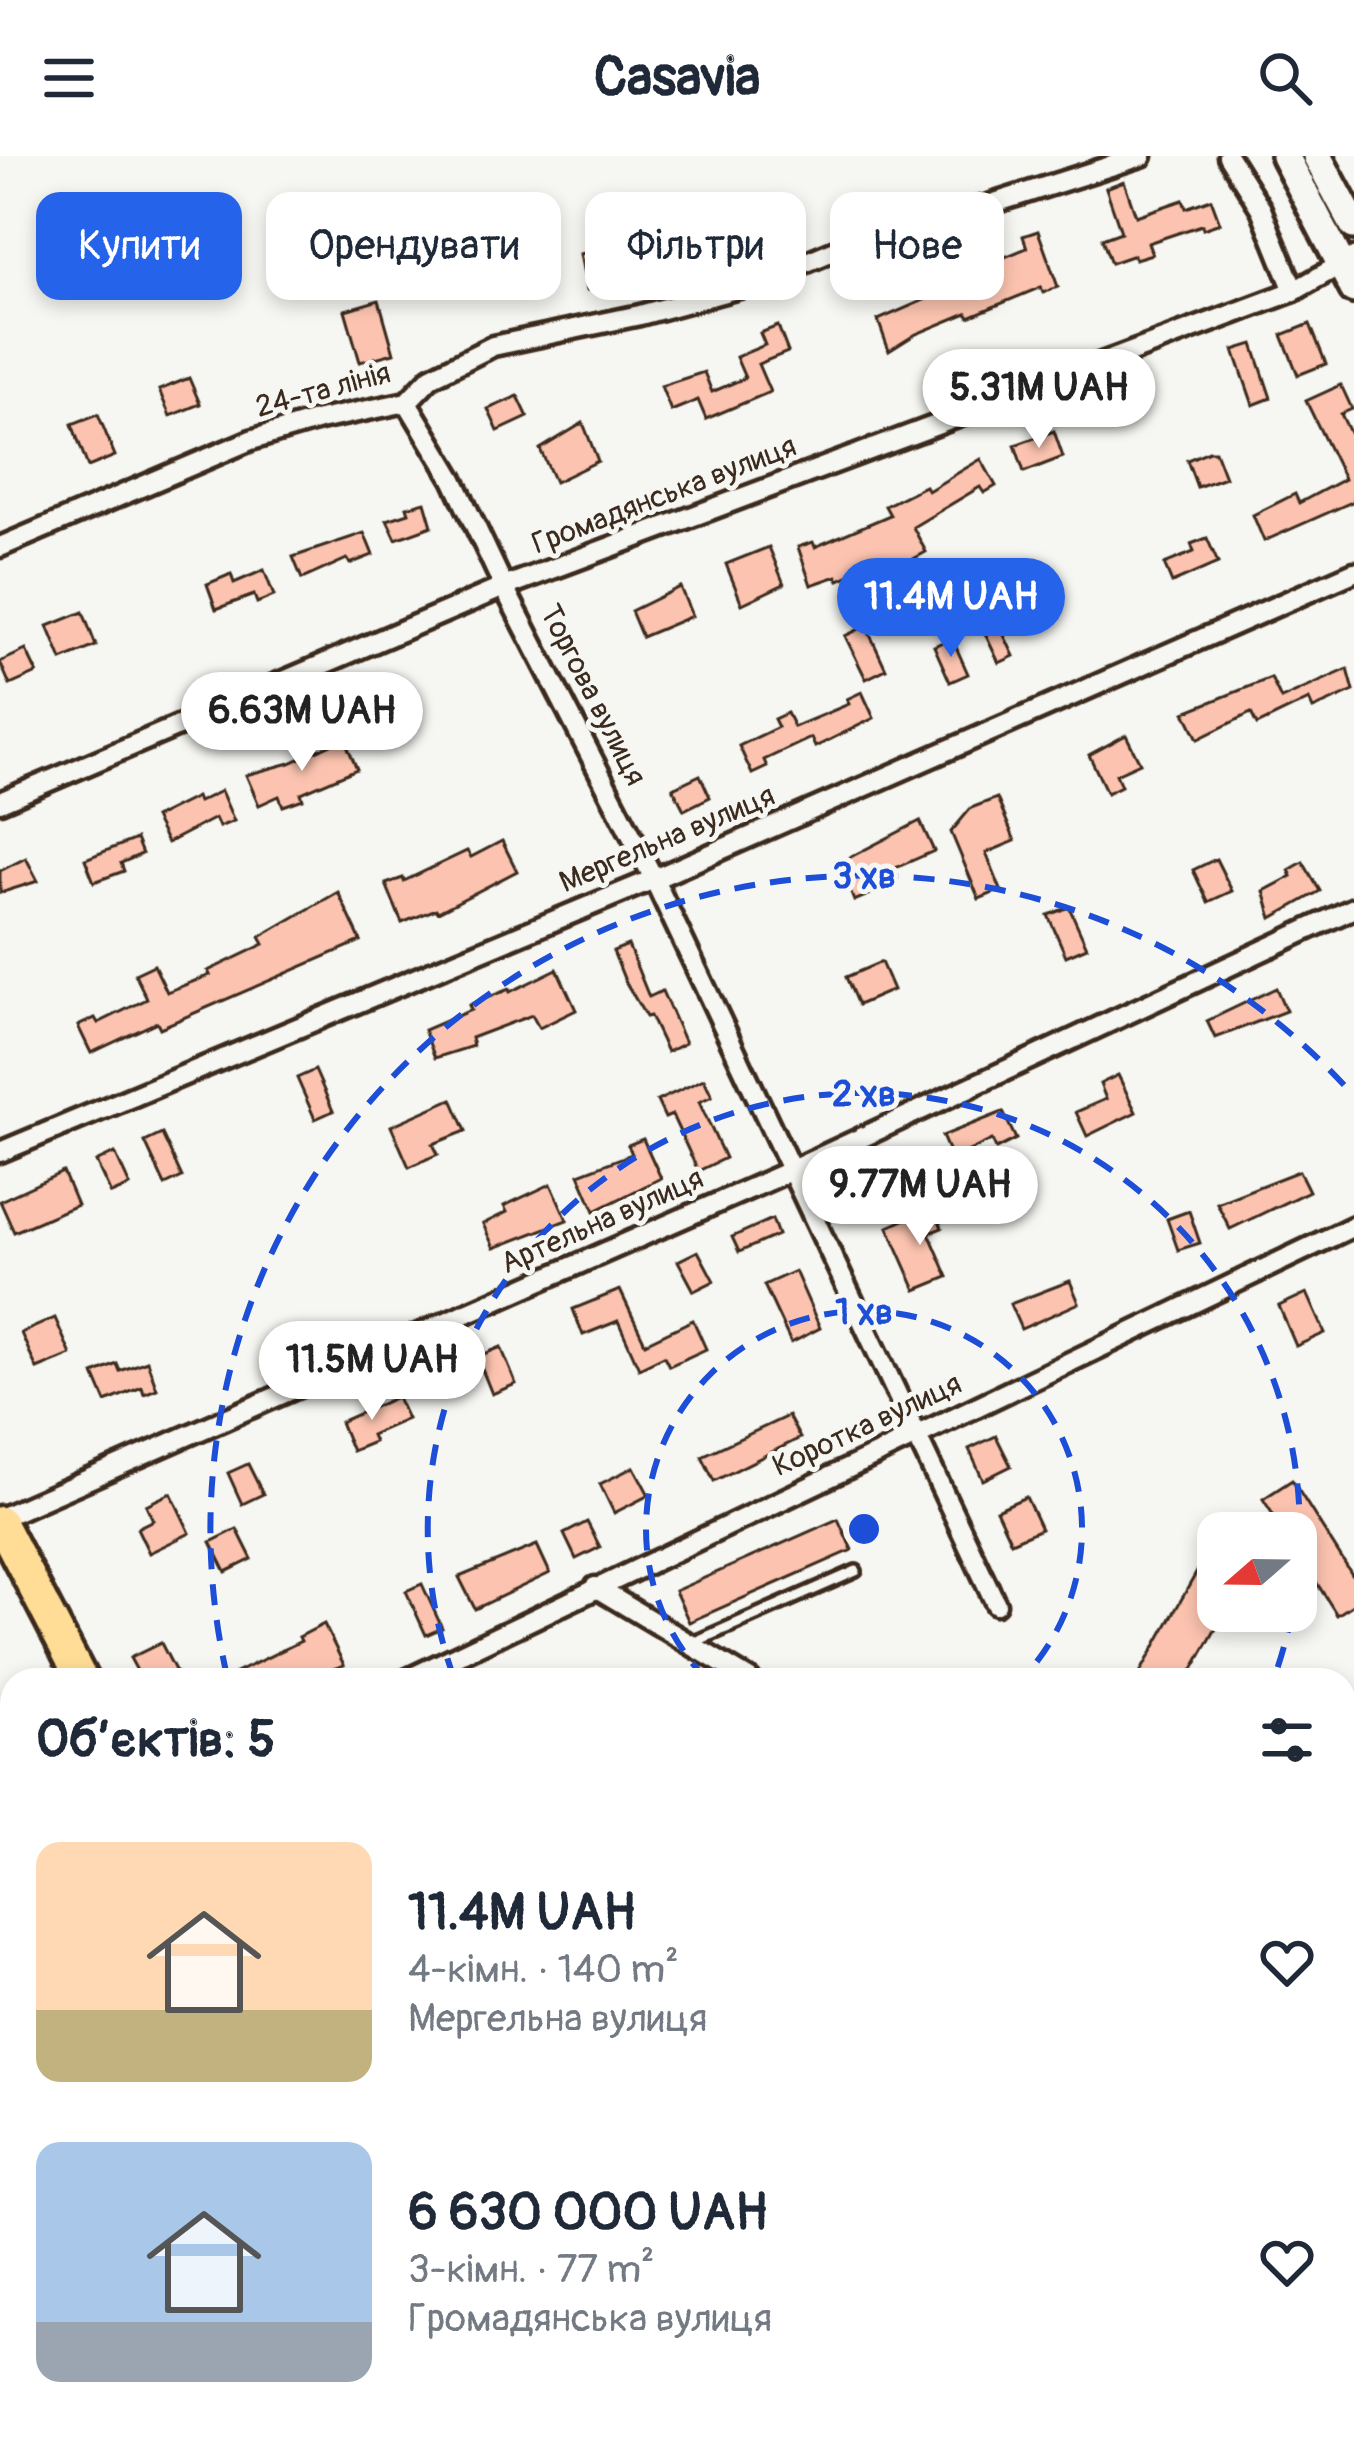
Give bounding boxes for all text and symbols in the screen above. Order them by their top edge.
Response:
text: Casavia [594,44,760,112]
icon: menu [36,45,102,111]
icon: search [1252,45,1318,111]
chip: Купити [36,192,242,300]
chip: Орендувати [266,192,561,300]
chip: Фільтри [585,192,806,300]
chip: Нове [830,192,1004,300]
pin: 5.31M UAH [902,349,1176,451]
street label: 24-та лінія [252,354,394,426]
text: 5.31M UAH [949,363,1129,412]
street label: Громадянська вулиця [527,428,801,562]
pin: 11.4M UAH [814,558,1088,660]
text: 11.4M UAH [864,572,1038,621]
street label: Торгова вулиця [532,598,654,792]
pin: 6.63M UAH [165,672,439,774]
text: 6.63M UAH [208,686,396,735]
street label: Мергельна вулиця [554,777,780,901]
text: 3 хв [832,854,896,899]
text: 2 хв [832,1072,896,1117]
pin: 9.77M UAH [783,1146,1057,1248]
street label: Артельна вулиця [495,1160,709,1282]
text: 9.77M UAH [829,1160,1011,1209]
text: 1 хв [835,1290,893,1335]
pin: 11.5M UAH [235,1321,509,1423]
text: 11.5M UAH [286,1335,458,1384]
street label: Коротка вулиця [767,1365,967,1485]
centre of rings [843,1508,885,1550]
north arrow [1197,1512,1317,1632]
map controls [1197,1512,1317,1632]
icon: filters [1254,1707,1320,1773]
text: Об’єктів: 5 [36,1708,276,1772]
text: 11.4M UAH [408,1881,636,1945]
icon: home [132,1890,276,2034]
icon: heart [1254,1929,1320,1995]
text: 4-кімн. · 140 m² [408,1945,678,1994]
text: Мергельна вулиця [408,1994,707,2043]
text: 6 630 000 UAH [408,2181,768,2245]
icon: home [132,2190,276,2334]
icon: heart [1254,2229,1320,2295]
text: 3-кімн. · 77 m² [408,2245,654,2294]
text: Громадянська вулиця [408,2294,772,2343]

